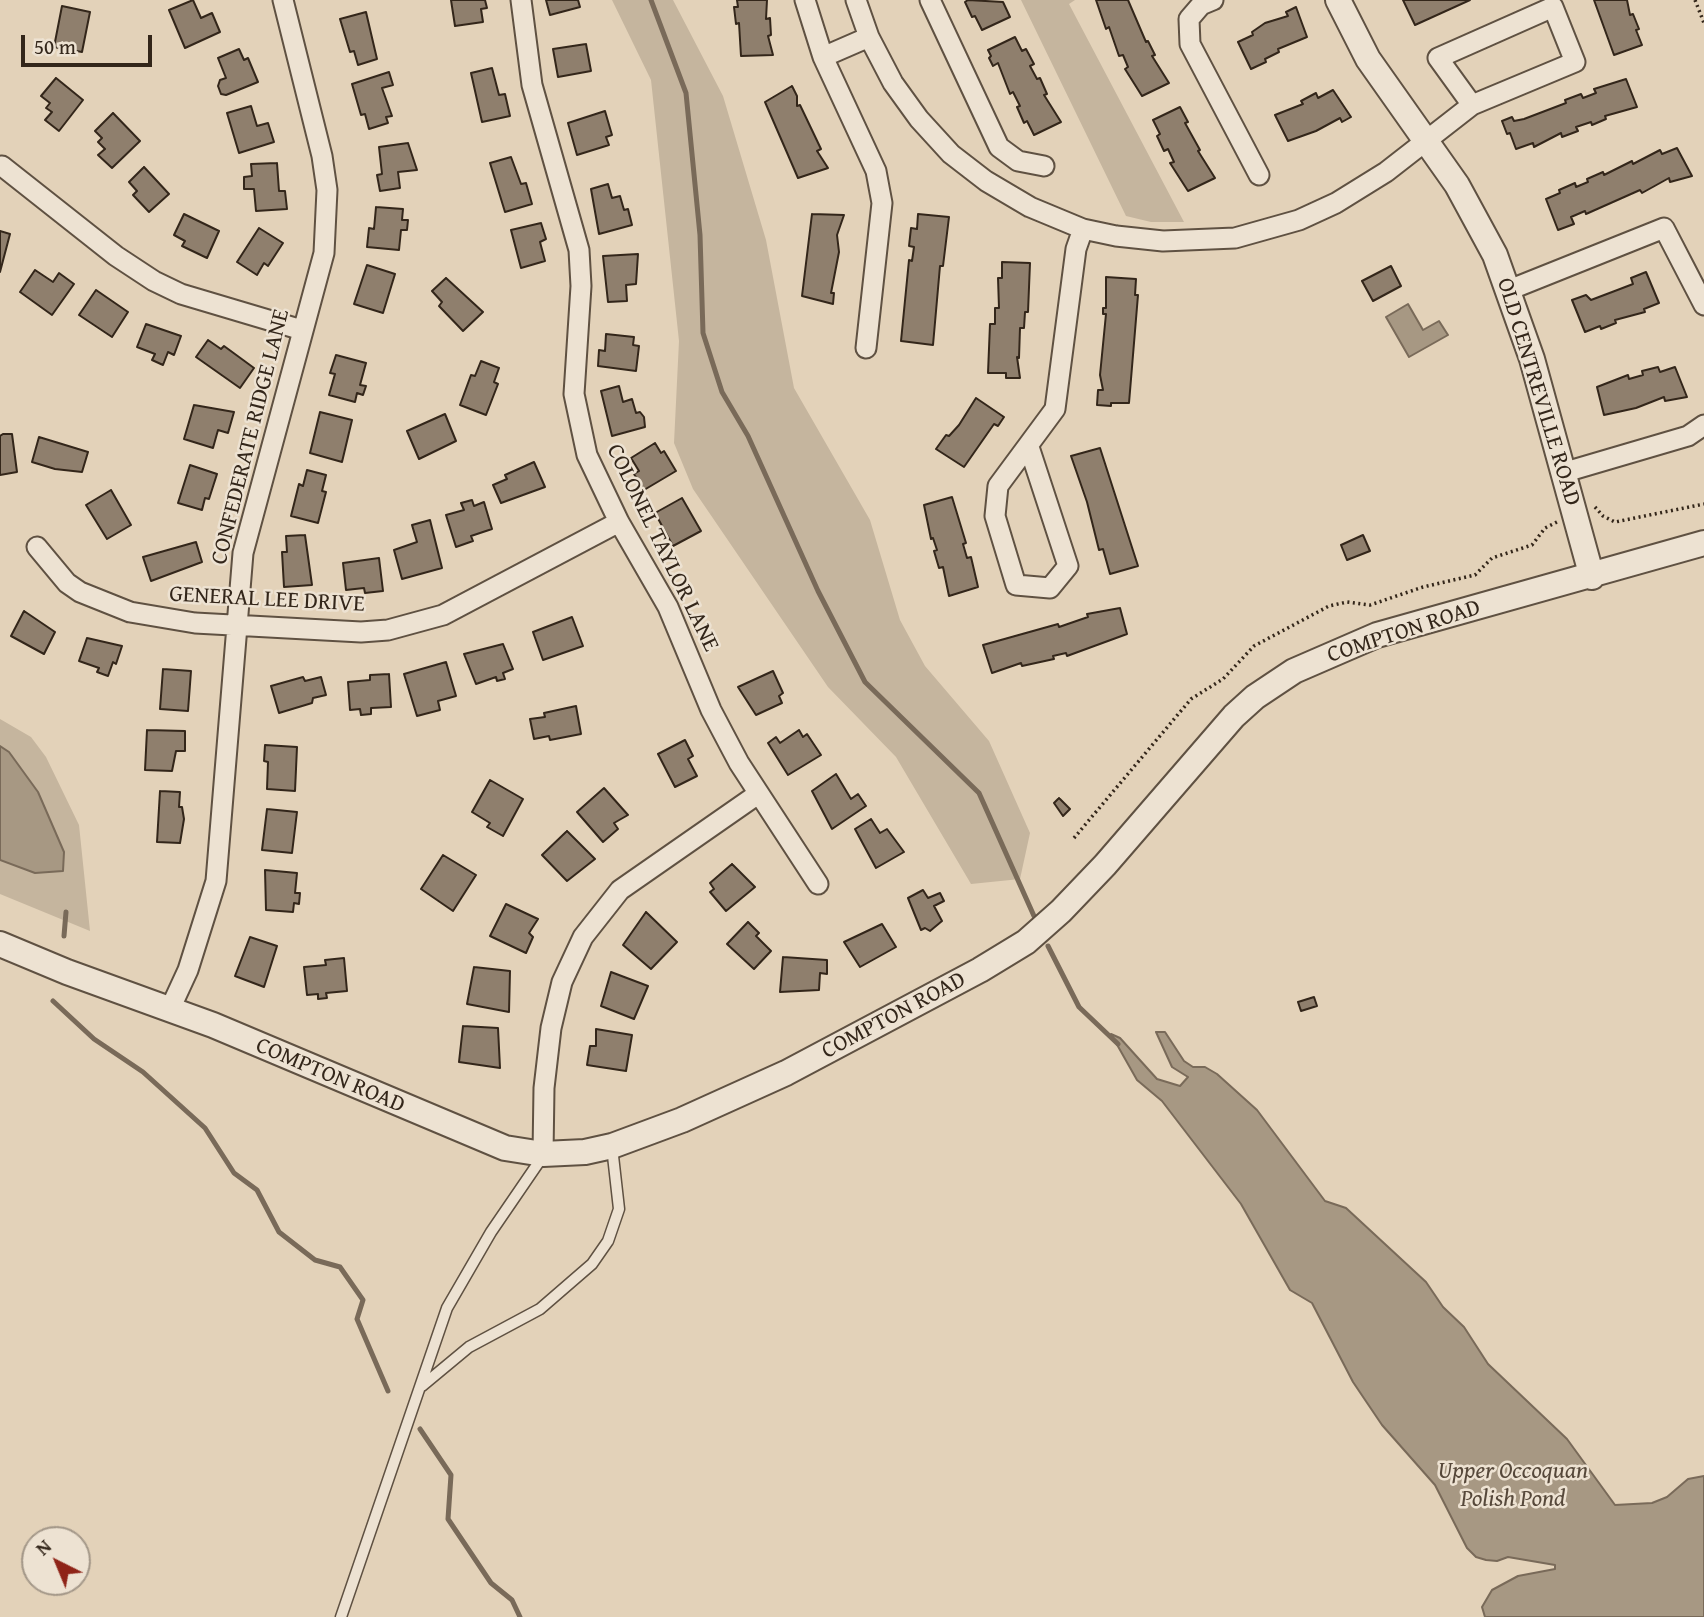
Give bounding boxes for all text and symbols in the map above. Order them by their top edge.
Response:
scale bar [24,21,156,65]
text: 50 m [34,31,76,62]
street label: OLD CENTREVILLE ROAD [1490,275,1586,509]
street label: CONFEDERATE RIDGE LANE [206,307,296,567]
street label: COLONEL TAYLOR LANE [600,440,724,656]
street label: GENERAL LEE DRIVE [168,581,366,619]
street label: COMPTON ROAD [1324,594,1484,670]
street label: COMPTON ROAD [817,966,971,1066]
street label: COMPTON ROAD [251,1032,409,1120]
water label: Upper Occoquan Polish Pond [1438,1458,1588,1514]
north arrow [21,1526,91,1596]
text: N [29,1533,57,1562]

